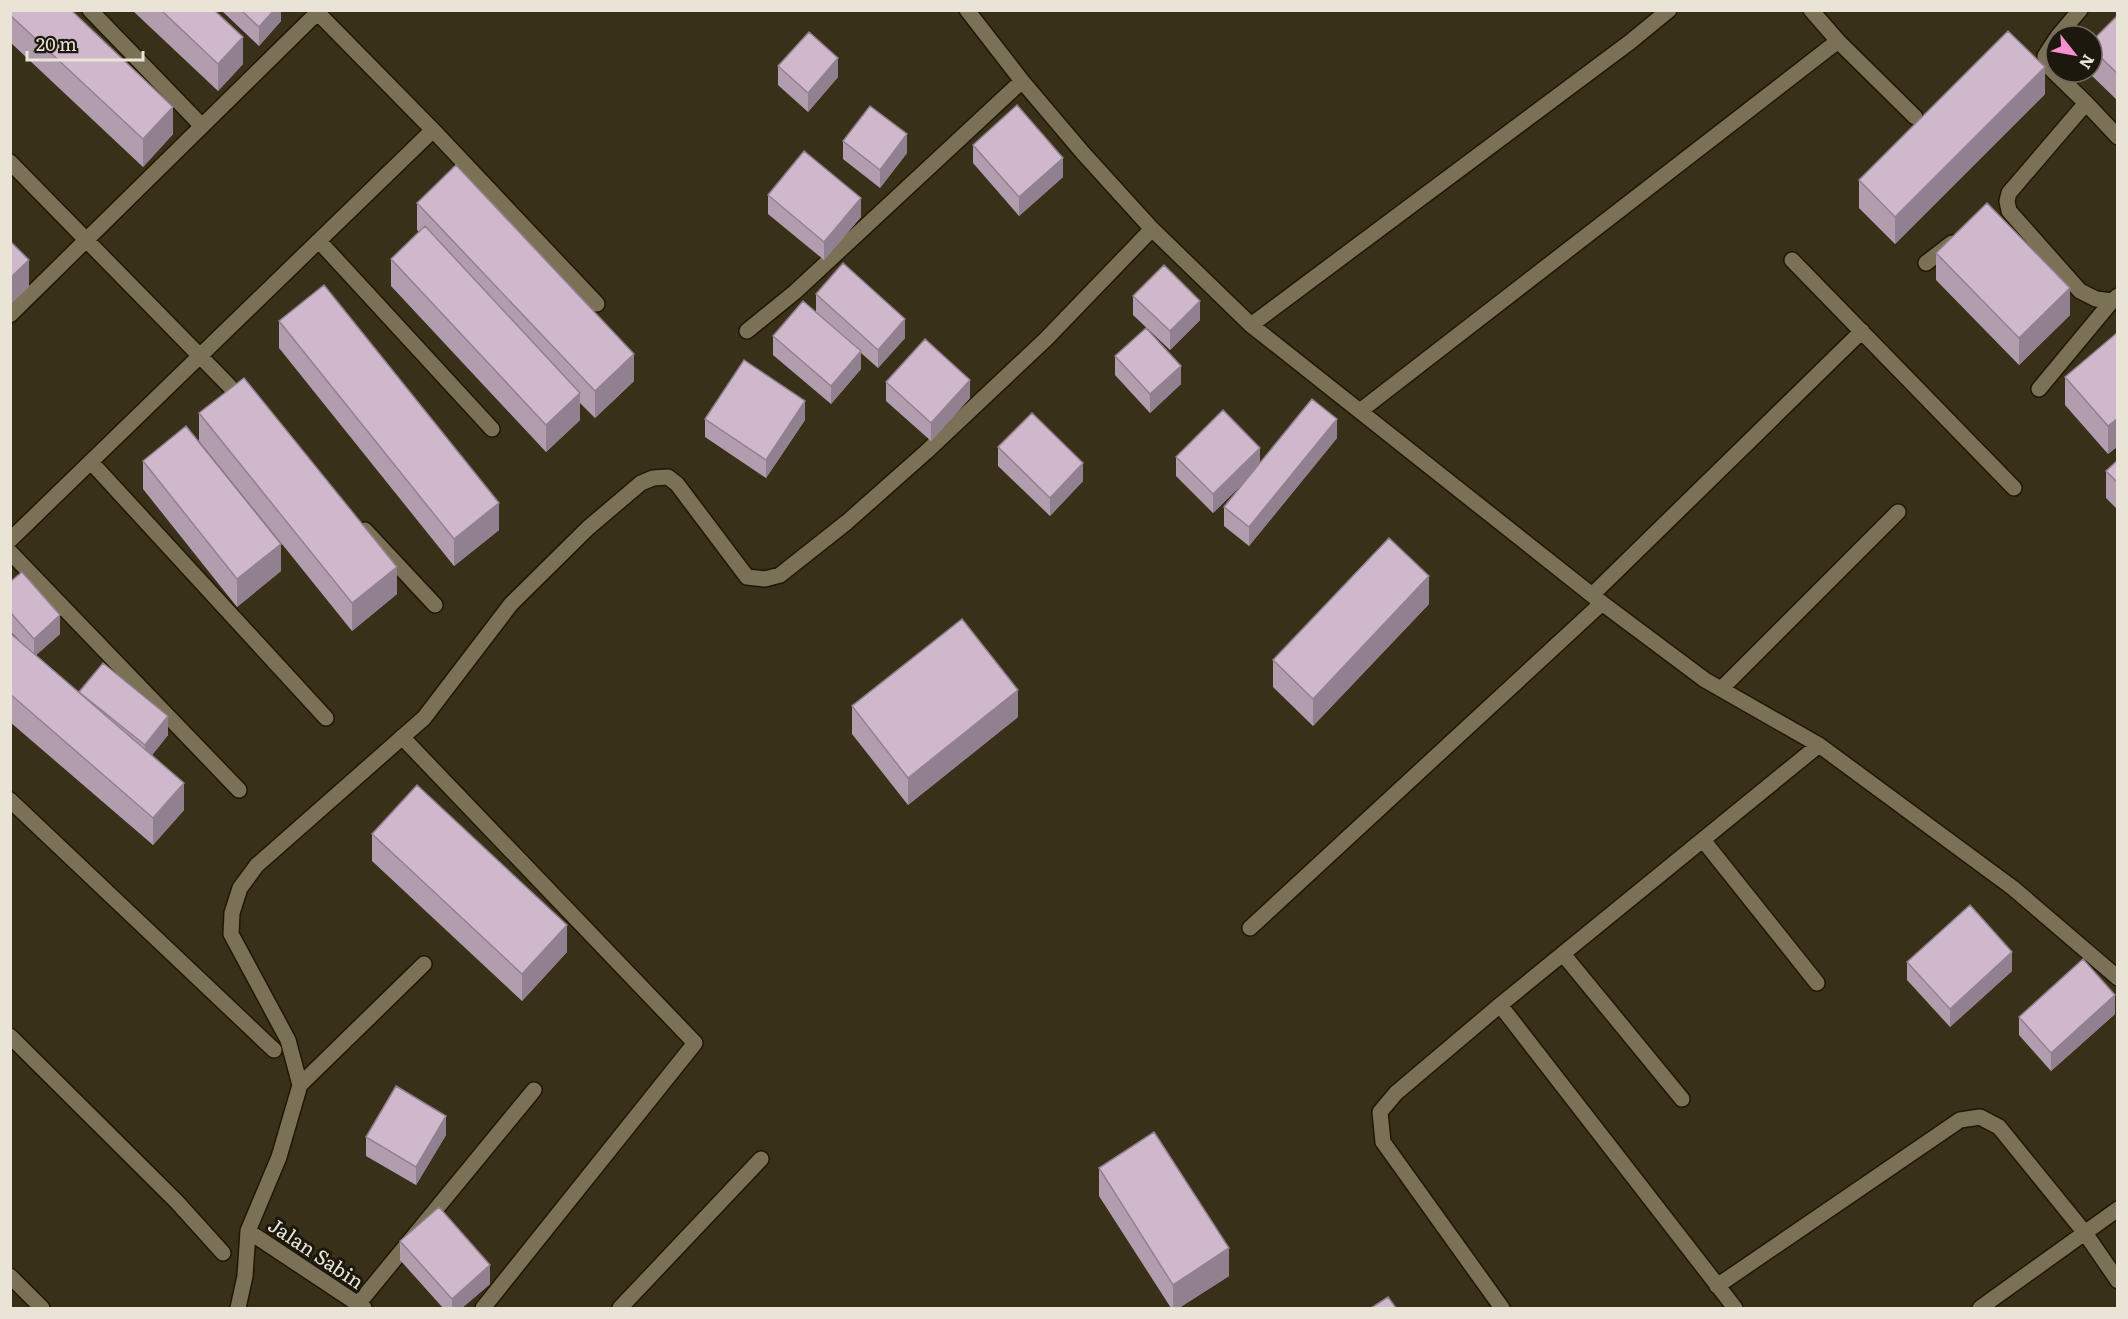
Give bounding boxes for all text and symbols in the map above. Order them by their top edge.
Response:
scale bar [27,24,142,62]
north arrow [2044,24,2104,84]
text: 20 m [36,30,77,57]
text: N [2074,50,2101,74]
street label: Jalan Sabin [263,1209,371,1295]

